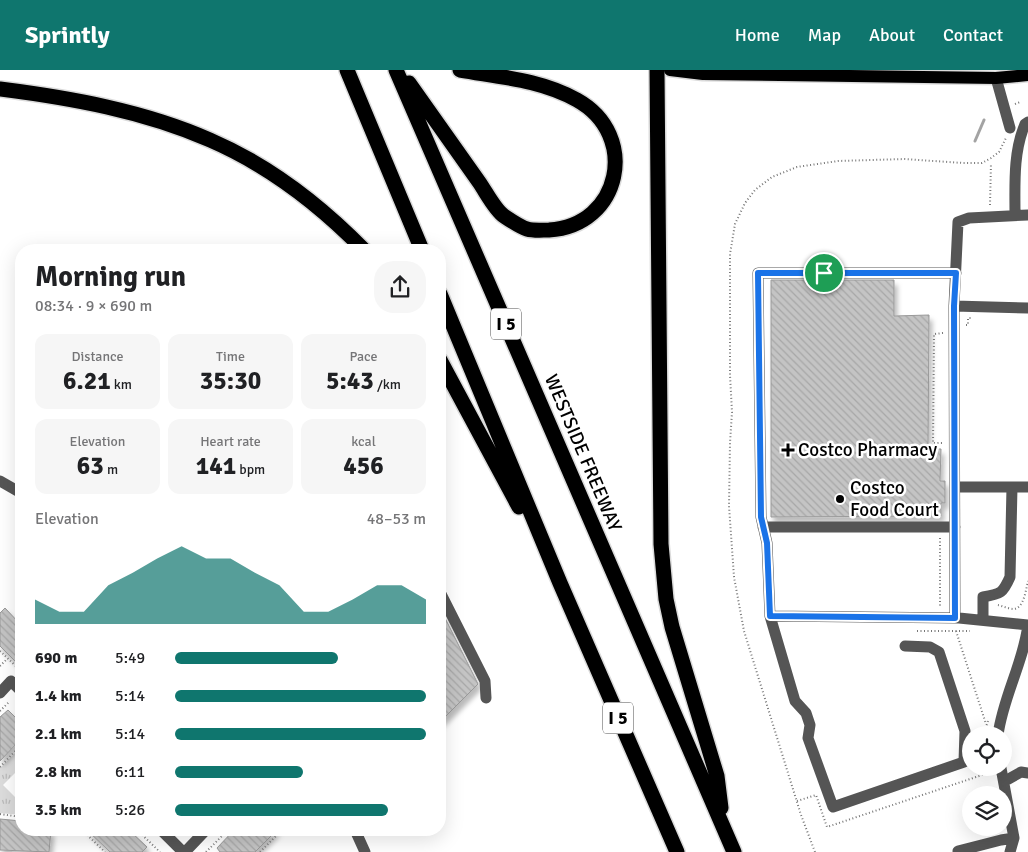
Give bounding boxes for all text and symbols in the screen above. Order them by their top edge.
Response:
text: Sprintly [25,20,110,50]
text: Home [735,24,780,46]
text: Map [808,24,841,46]
text: About [869,24,915,46]
text: Contact [943,24,1003,46]
pin [803,252,845,294]
icon: arrive [810,259,838,287]
text: Morning run [35,260,186,294]
button: share [374,261,426,313]
text: 08:34 · 9 × 690 m [35,296,152,316]
road number: I 5 [491,308,521,340]
text: Distance [71,348,124,365]
text: Time [216,348,245,365]
text: Pace [349,348,378,365]
text: 6.21 [63,365,111,396]
text: 35:30 [200,365,261,396]
text: 5:43 [326,365,374,396]
street label: WESTSIDE FREEWAY [539,371,627,536]
text: km [111,376,132,393]
text: /km [374,376,401,393]
text: Elevation [70,433,125,450]
text: Heart rate [200,433,261,450]
text: kcal [351,433,376,450]
place label: Costco Pharmacy [798,438,937,462]
marker: Costco Pharmacy [782,444,794,456]
text: 63 [77,450,104,481]
text: 141 [196,450,236,481]
text: 456 [343,450,384,481]
text: m [104,461,118,478]
text: bpm [236,461,265,478]
place label: Costco Food Court [850,476,939,522]
marker: Costco Food Court [834,493,846,505]
text: Elevation [35,509,99,529]
text: 48–53 m [367,509,426,529]
text: 690 m [35,648,77,668]
text: 5:49 [115,648,145,668]
text: 1.4 km [35,686,82,706]
text: 5:14 [115,686,145,706]
road number: I 5 [603,702,633,734]
text: 2.1 km [35,724,82,744]
text: 5:14 [115,724,145,744]
map controls [962,726,1012,836]
button: locate [962,726,1012,776]
text: 2.8 km [35,762,82,782]
text: 6:11 [115,762,145,782]
button: layers [962,786,1012,836]
text: 3.5 km [35,800,82,820]
text: 5:26 [115,800,145,820]

